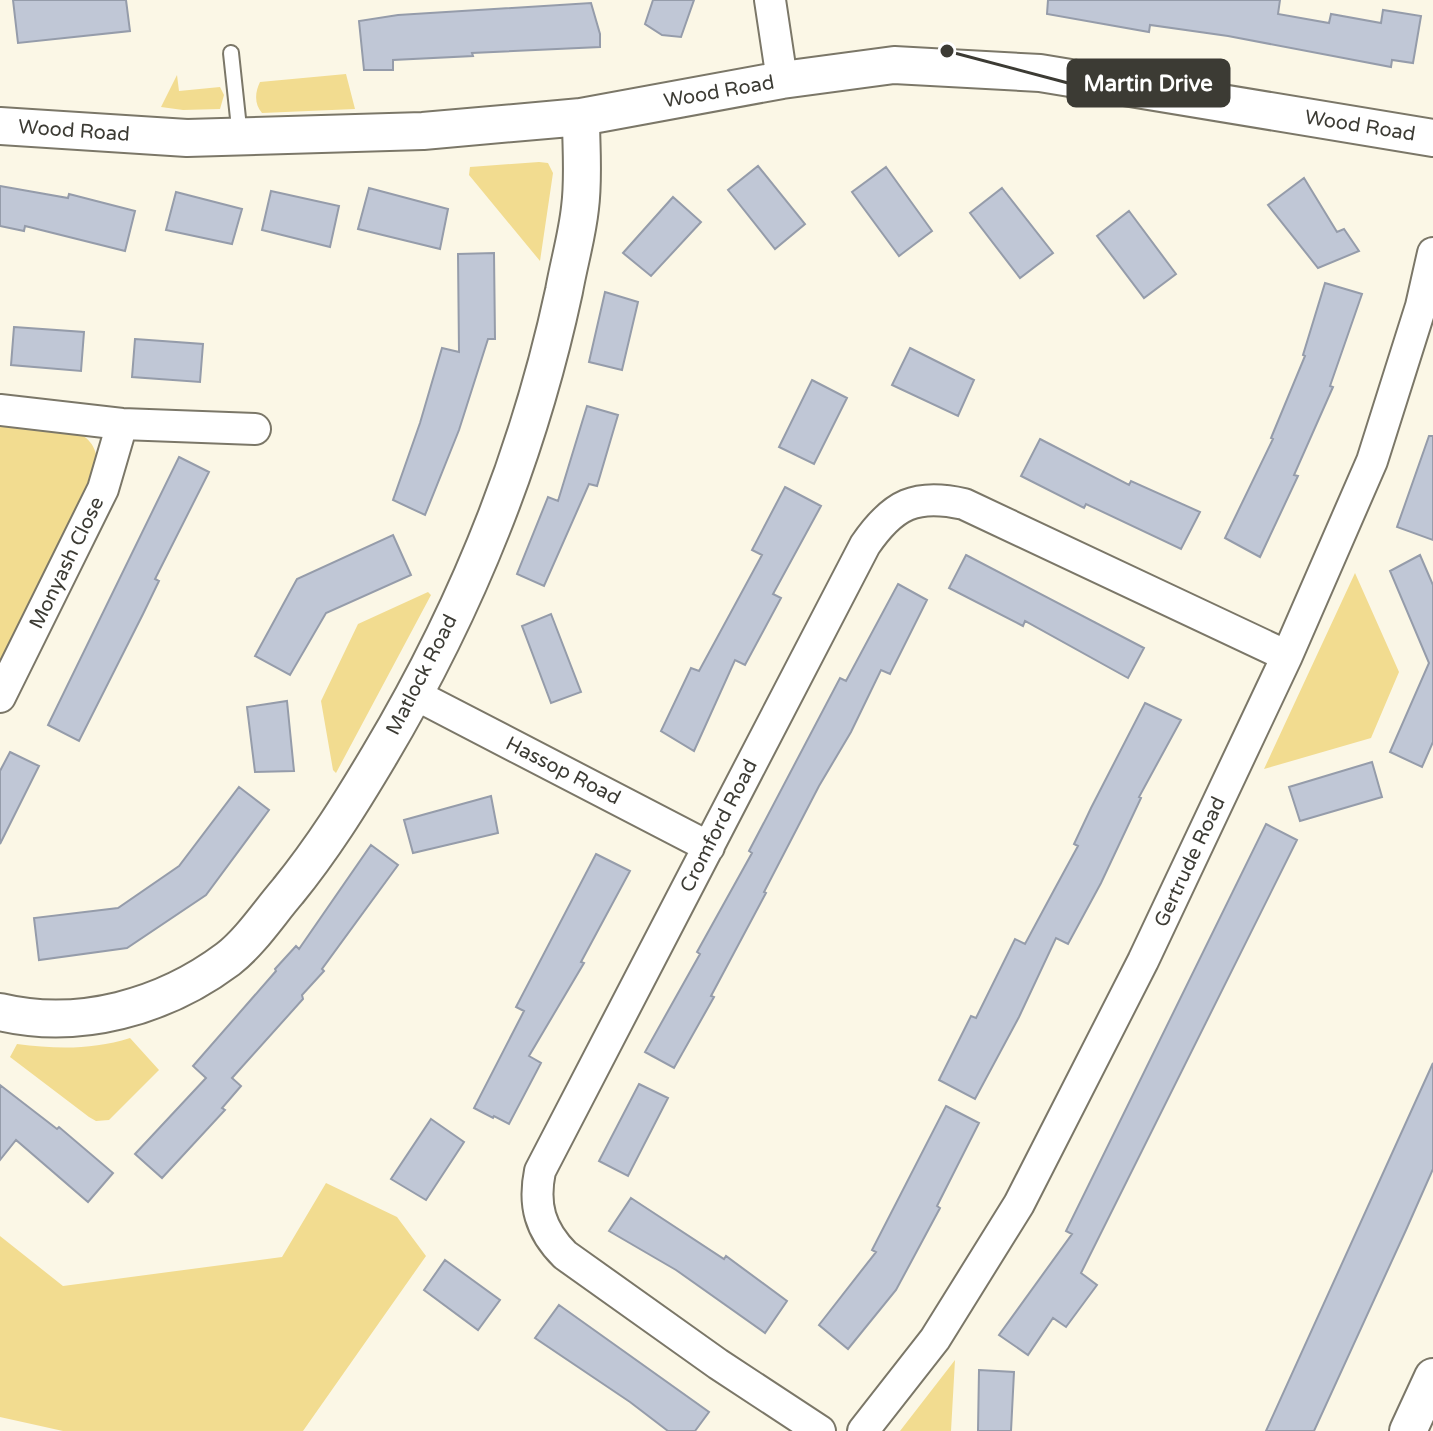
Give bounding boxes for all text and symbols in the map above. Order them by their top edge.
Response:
callout: Martin Drive [1068,60,1229,106]
street label: Wood Road [662,70,776,114]
text: Martin Drive [1083,71,1213,97]
street label: Wood Road [1303,105,1417,147]
street label: Wood Road [17,115,131,147]
street label: Monyash Close [25,493,109,633]
street label: Matlock Road [381,611,463,739]
street label: Hassop Road [502,732,624,810]
street label: Cromford Road [675,755,763,897]
street label: Gertrude Road [1149,793,1231,931]

